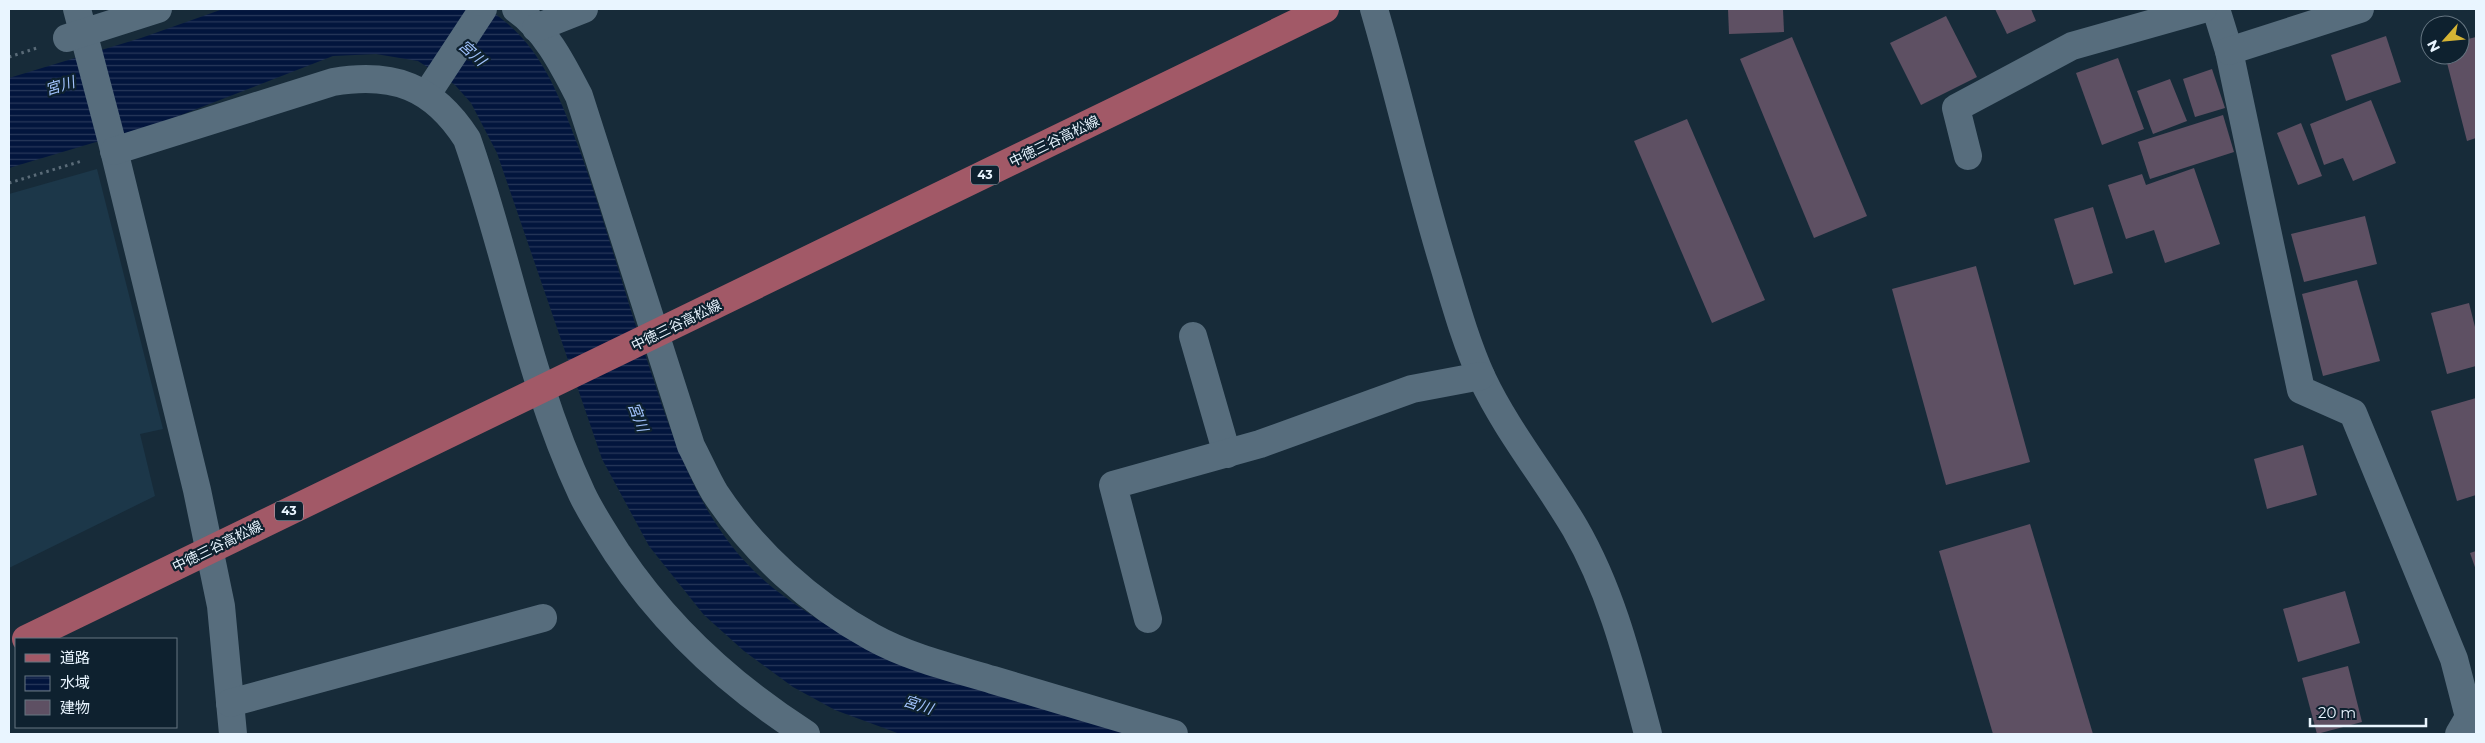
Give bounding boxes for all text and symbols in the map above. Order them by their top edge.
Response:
north arrow [2420,15,2470,65]
water label: 宮川 [455,36,491,71]
text: N [2423,37,2444,55]
water label: 宮川 [43,71,79,99]
street label: 中徳三谷高松線 [1006,111,1102,171]
road number: 43 [971,166,999,184]
street label: 中徳三谷高松線 [628,295,724,355]
water label: 宮川 [624,399,653,436]
road number: 43 [275,502,303,520]
street label: 中徳三谷高松線 [169,516,265,576]
legend [15,638,178,728]
text: 道路 [60,648,90,667]
text: 水域 [60,673,90,692]
water label: 宮川 [901,691,937,719]
scale bar [2310,696,2426,728]
text: 建物 [60,698,90,717]
text: 20 m [2318,703,2356,722]

